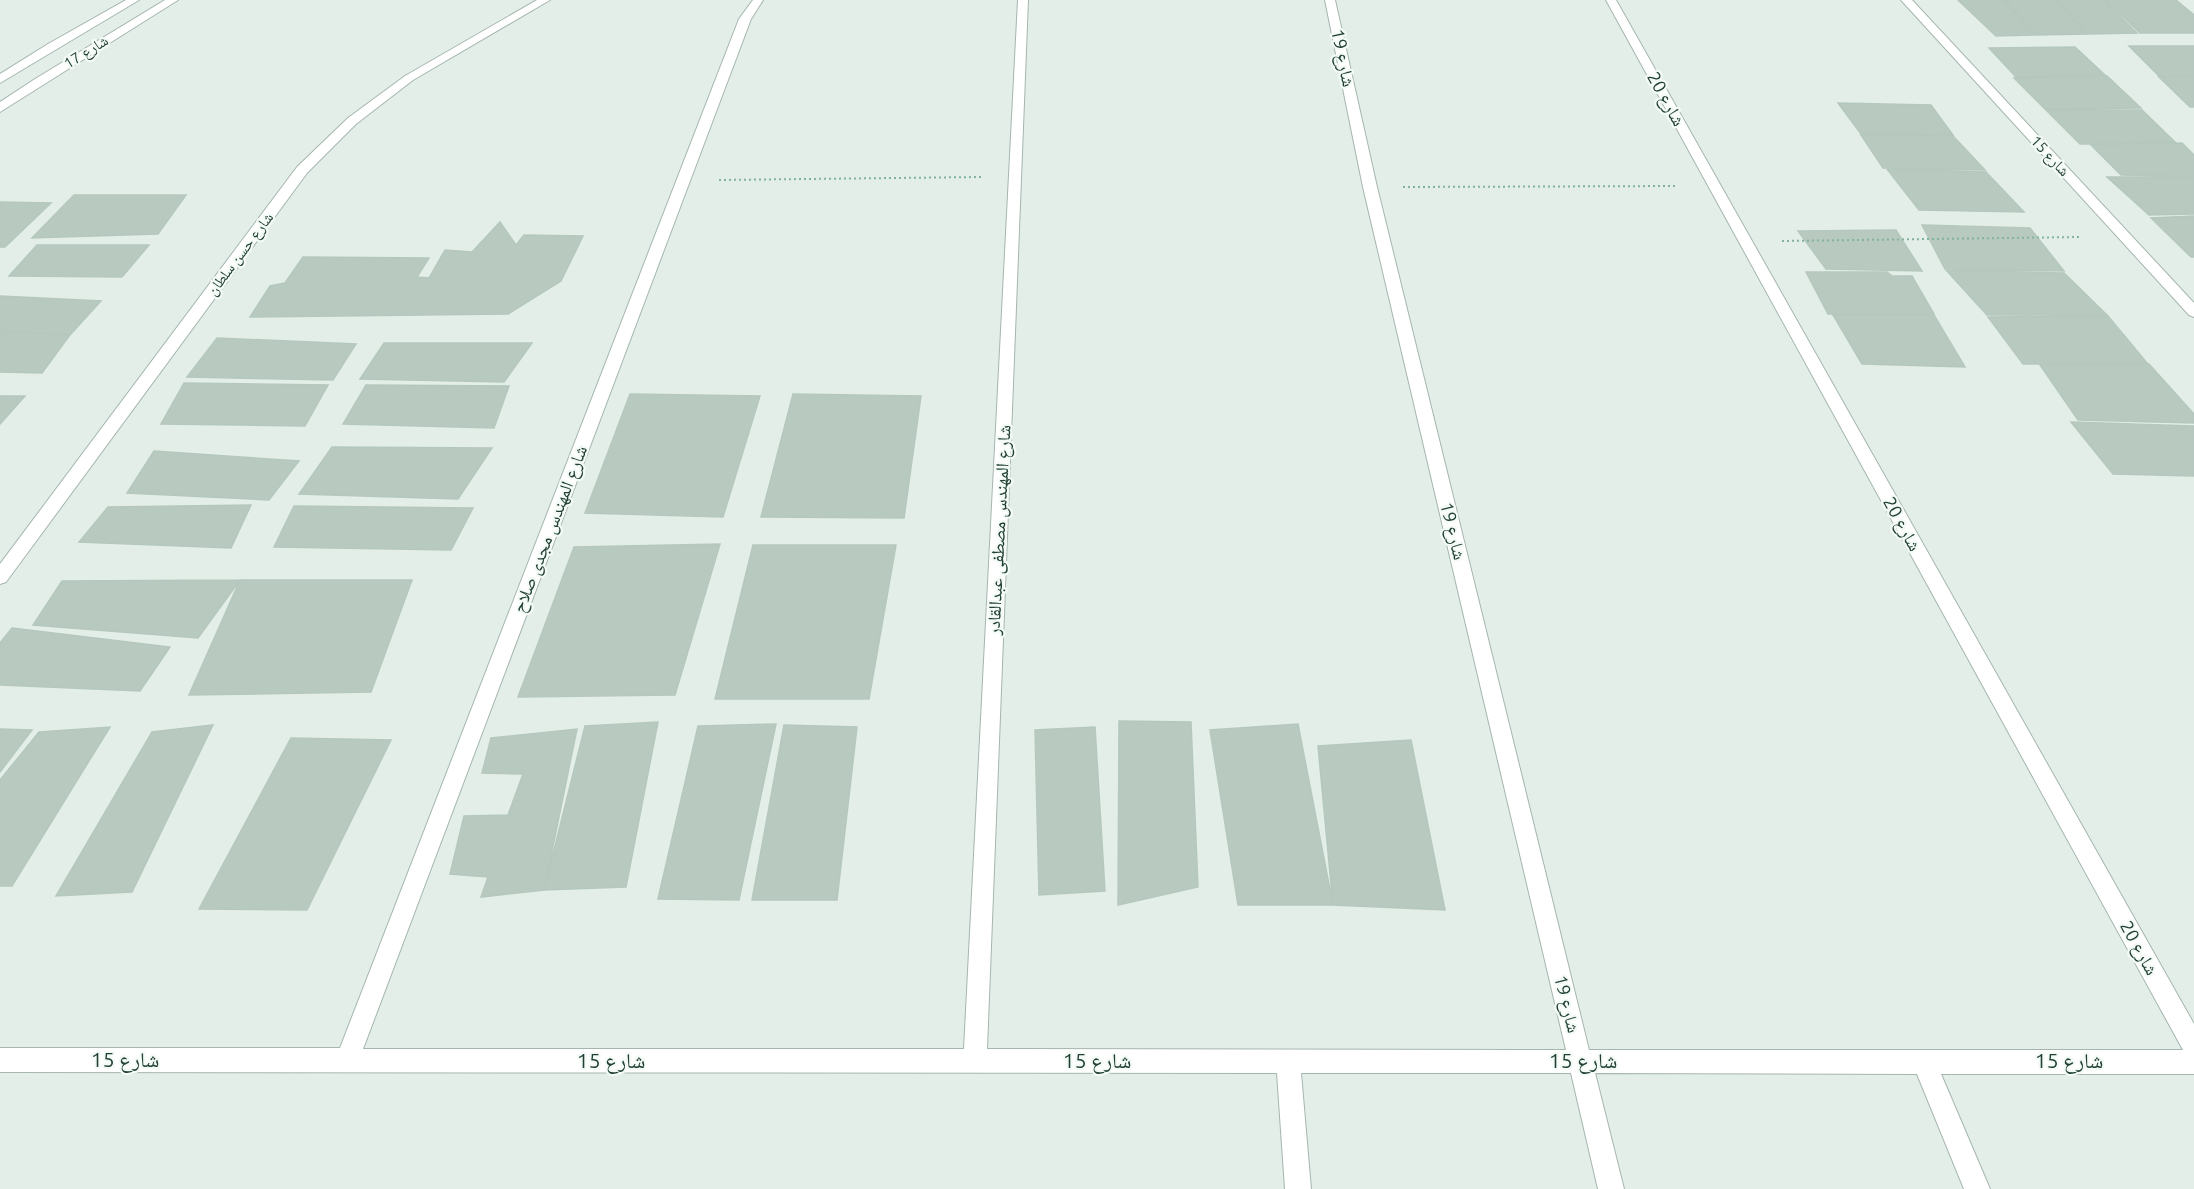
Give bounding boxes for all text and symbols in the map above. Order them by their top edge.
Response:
street label: شارع 19 [1326,27,1360,89]
street label: شارع 17 [61,31,112,73]
street label: شارع 20 [1642,68,1690,130]
street label: شارع 15 [2026,132,2073,181]
street label: شارع حسن سلطان [203,209,278,300]
street label: شارع المهندس مصطفى عبدالقادر [982,424,1016,637]
street label: شارع المهندس مجدى صلاح [508,442,593,616]
street label: شارع 20 [1878,493,1926,555]
street label: شارع 19 [1435,500,1471,562]
street label: شارع 20 [2115,917,2163,979]
street label: شارع 19 [1549,973,1585,1035]
street label: شارع 15 [91,1047,159,1073]
street label: شارع 15 [577,1048,645,1074]
street label: شارع 15 [1063,1048,1131,1074]
street label: شارع 15 [1549,1048,1617,1074]
street label: شارع 15 [2035,1048,2103,1074]

